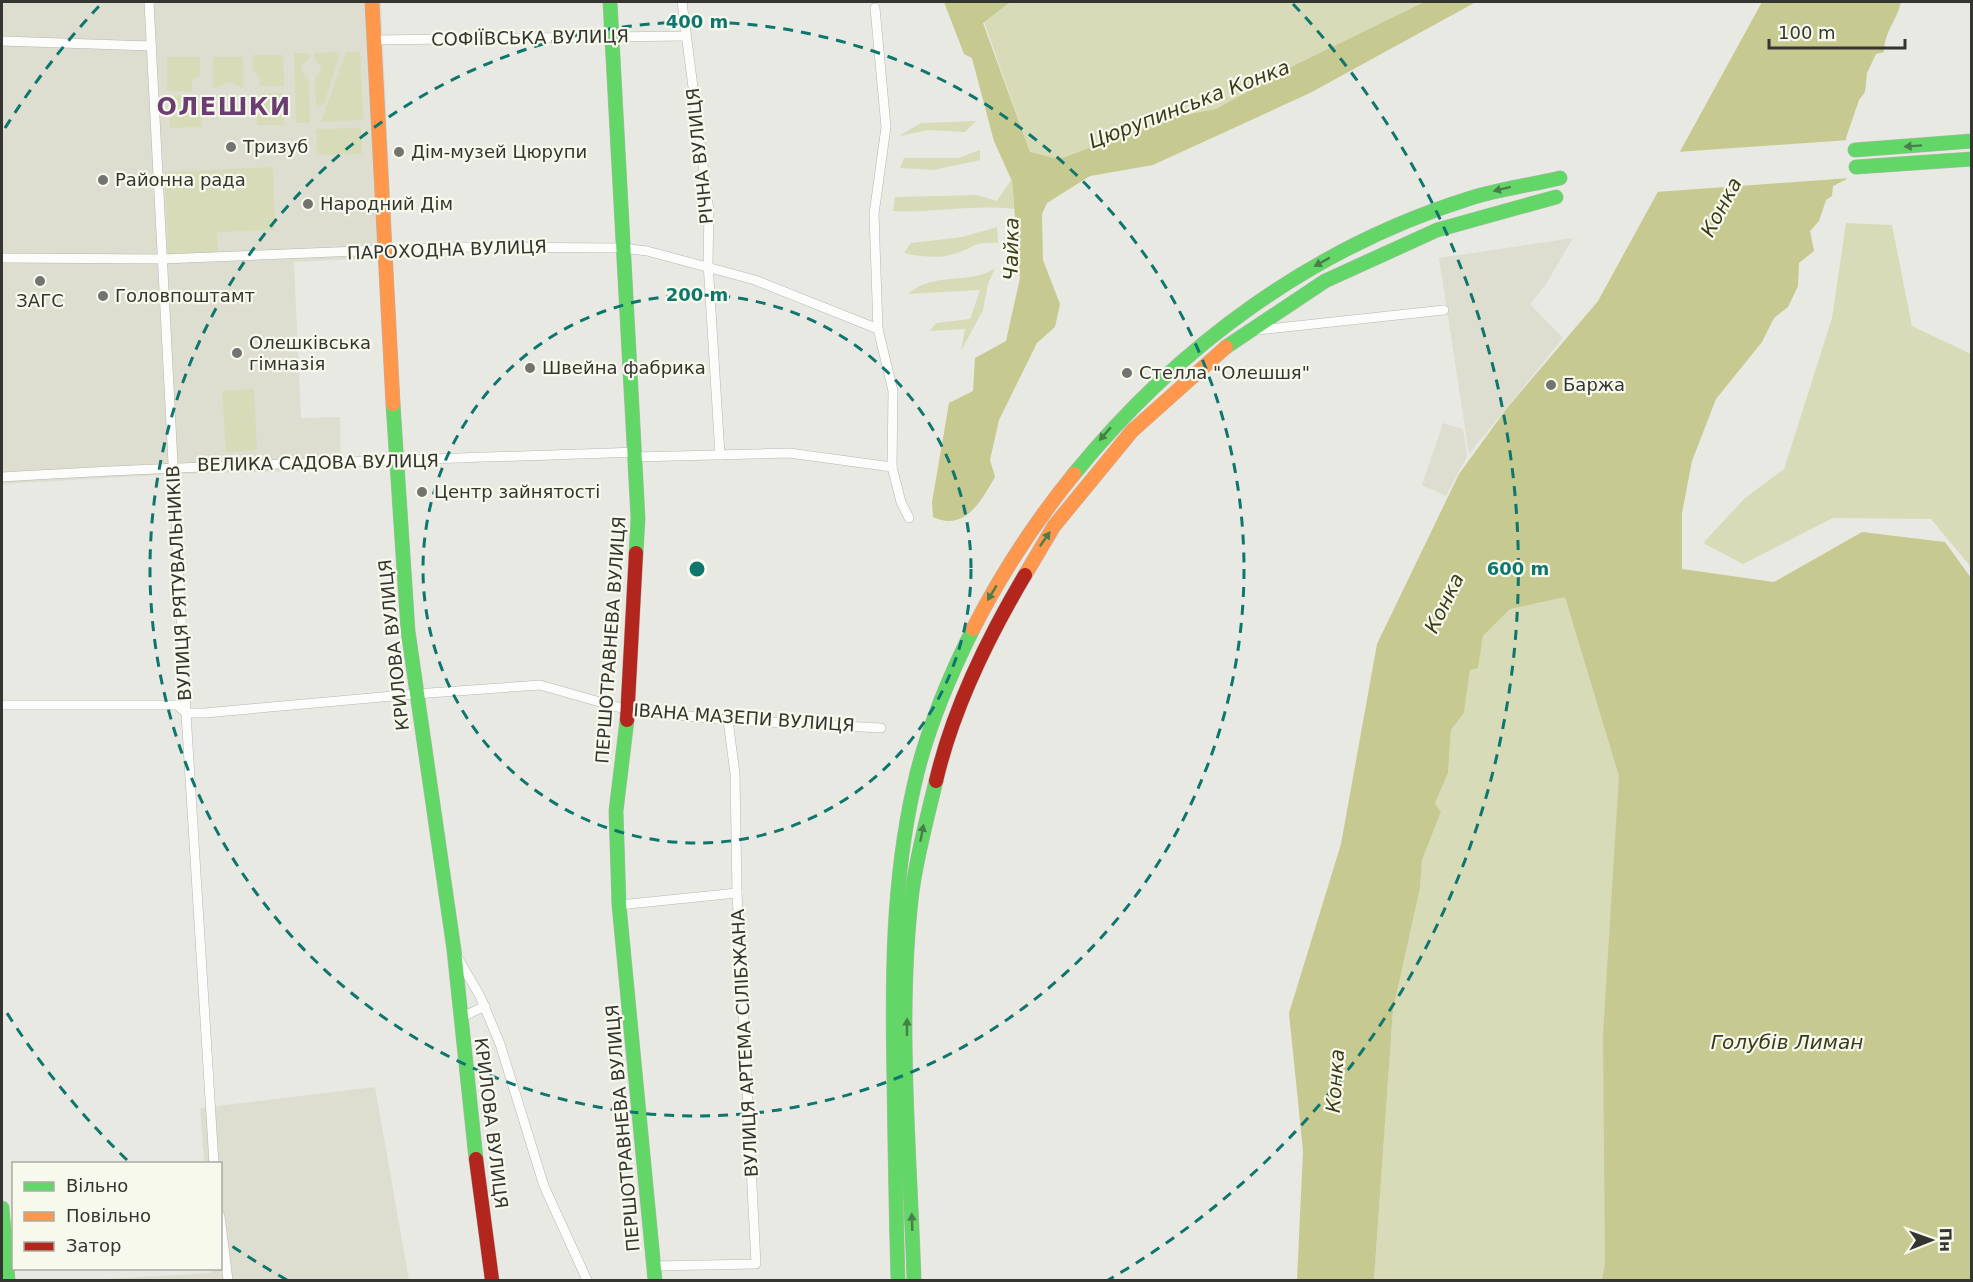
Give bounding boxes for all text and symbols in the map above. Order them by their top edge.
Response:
text: 400 m [666,11,728,32]
scale bar [1769,12,1906,50]
text: 100 m [1778,22,1836,43]
street label: СОФІЇВСЬКА ВУЛИЦЯ [431,25,629,50]
water label: Цюрупинська Конка [1085,55,1293,153]
street label: РІЧНА ВУЛИЦЯ [682,87,717,225]
district label: ОЛЕШКИ [156,93,292,121]
place label: Тризуб [242,136,308,157]
marker: Тризуб [224,140,238,154]
place label: Дім-музей Цюрупи [411,141,587,162]
one-way arrow [1904,141,1923,150]
marker: Дім-музей Цюрупи [392,145,406,159]
place label: Районна рада [115,169,246,190]
marker: Районна рада [96,173,110,187]
water label: Конка [1695,173,1747,241]
one-way arrow [1493,185,1512,195]
place label: Народний Дім [320,193,453,214]
marker: Народний Дім [301,197,315,211]
water label: Чайка [998,217,1024,281]
street label: ПАРОХОДНА ВУЛИЦЯ [347,236,547,263]
one-way arrow [1313,257,1330,267]
marker: ЗАГС [33,274,47,288]
text: 200 m [666,284,728,305]
place label: Головпоштамт [115,285,255,306]
marker: Головпоштамт [96,289,110,303]
place label: ЗАГС [16,290,64,311]
place label: Олешківська гімназія [249,332,371,374]
marker: Олешківська гімназія [230,346,244,360]
place label: Швейна фабрика [542,357,706,378]
marker: Швейна фабрика [523,361,537,375]
place label: Стелла "Олешшя" [1139,362,1310,383]
marker: Стелла "Олешшя" [1120,366,1134,380]
place label: Баржа [1563,374,1625,395]
marker: Баржа [1544,378,1558,392]
one-way arrow [1099,426,1112,441]
street label: ВЕЛИКА САДОВА ВУЛИЦЯ [197,450,439,475]
street label: ВУЛИЦЯ РЯТУВАЛЬНИКІВ [162,465,195,701]
place label: Центр зайнятості [434,481,600,502]
marker: Центр зайнятості [415,485,429,499]
street label: ПЕРШОТРАВНЕВА ВУЛИЦЯ [591,516,630,764]
one-way arrow [1039,531,1050,547]
street label: КРИЛОВА ВУЛИЦЯ [374,558,413,732]
text: 600 m [1487,558,1549,579]
centre of rings [687,559,707,579]
water label: Конка [1419,569,1469,637]
one-way arrow [987,585,997,602]
street label: ІВАНА МАЗЕПИ ВУЛИЦЯ [633,699,855,736]
one-way arrow [918,823,927,842]
street label: ВУЛИЦЯ АРТЕМА СІЛІБЖАНА [727,908,762,1178]
street label: ПЕРШОТРАВНЕВА ВУЛИЦЯ [601,1004,644,1252]
one-way arrow [902,1018,912,1037]
water label: Голубів Лиман [1711,1030,1863,1054]
street label: КРИЛОВА ВУЛИЦЯ [471,1036,512,1210]
water label: Конка [1321,1048,1349,1114]
legend [12,1162,222,1270]
text: Вільно [66,1175,128,1196]
text: Повільно [66,1205,151,1226]
north arrow [1901,1210,1961,1270]
one-way arrow [907,1213,917,1232]
text: Пн [1936,1227,1955,1252]
text: Затор [66,1235,122,1256]

